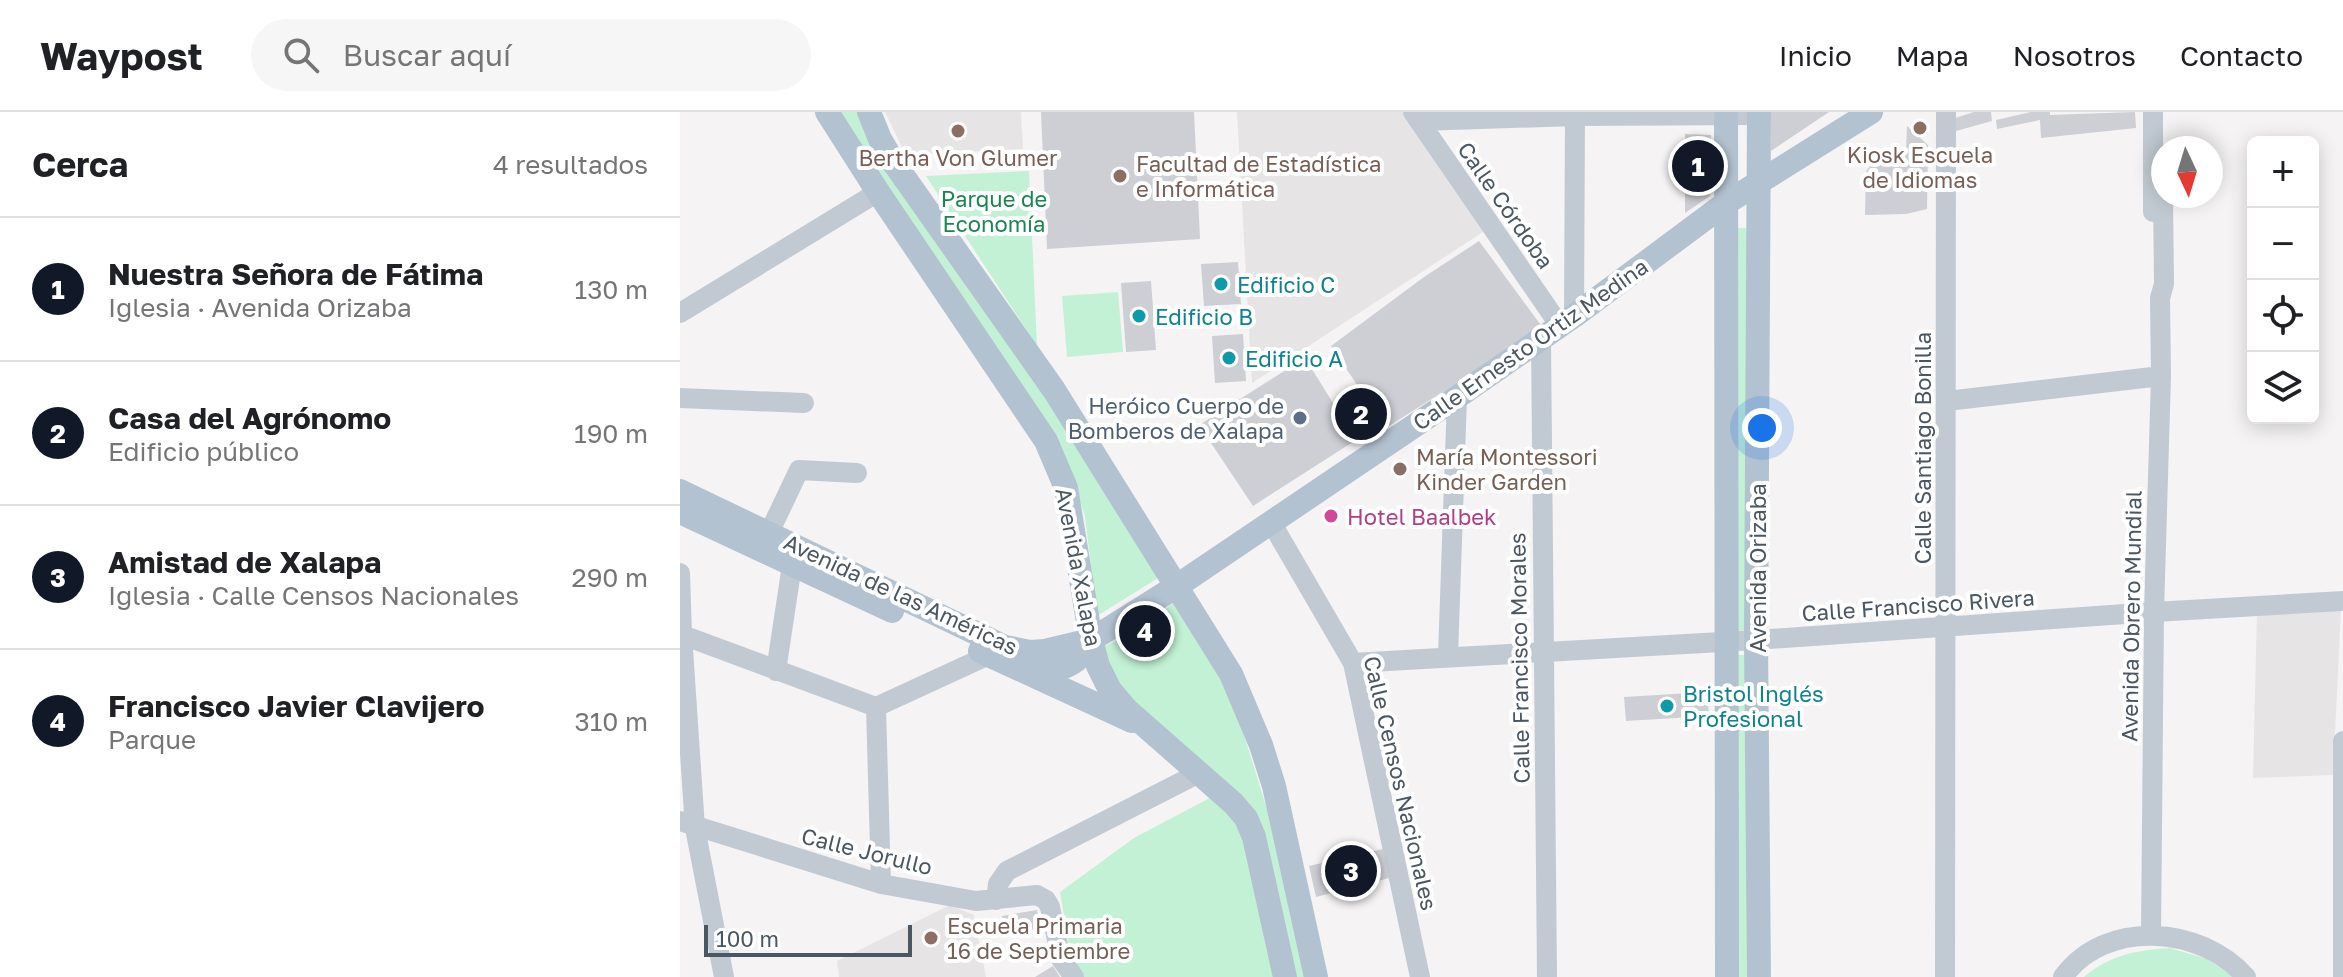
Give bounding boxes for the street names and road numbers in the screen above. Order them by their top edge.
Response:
street label: Calle Córdoba [1452,136,1560,274]
street label: Calle Ernesto Ortiz Medina [1407,252,1653,436]
street label: Calle Santiago Bonilla [1909,332,1936,564]
street label: Avenida Orizaba [1744,483,1771,653]
street label: Avenida Xalapa [1050,485,1108,649]
street label: Avenida Obrero Mundial [2115,490,2147,742]
street label: Avenida de las Américas [780,528,1022,660]
street label: Calle Francisco Morales [1503,532,1535,784]
street label: Calle Francisco Rivera [1801,583,2035,627]
street label: Calle Censos Nacionales [1359,653,1443,913]
street label: Calle Jorullo [799,822,935,880]

